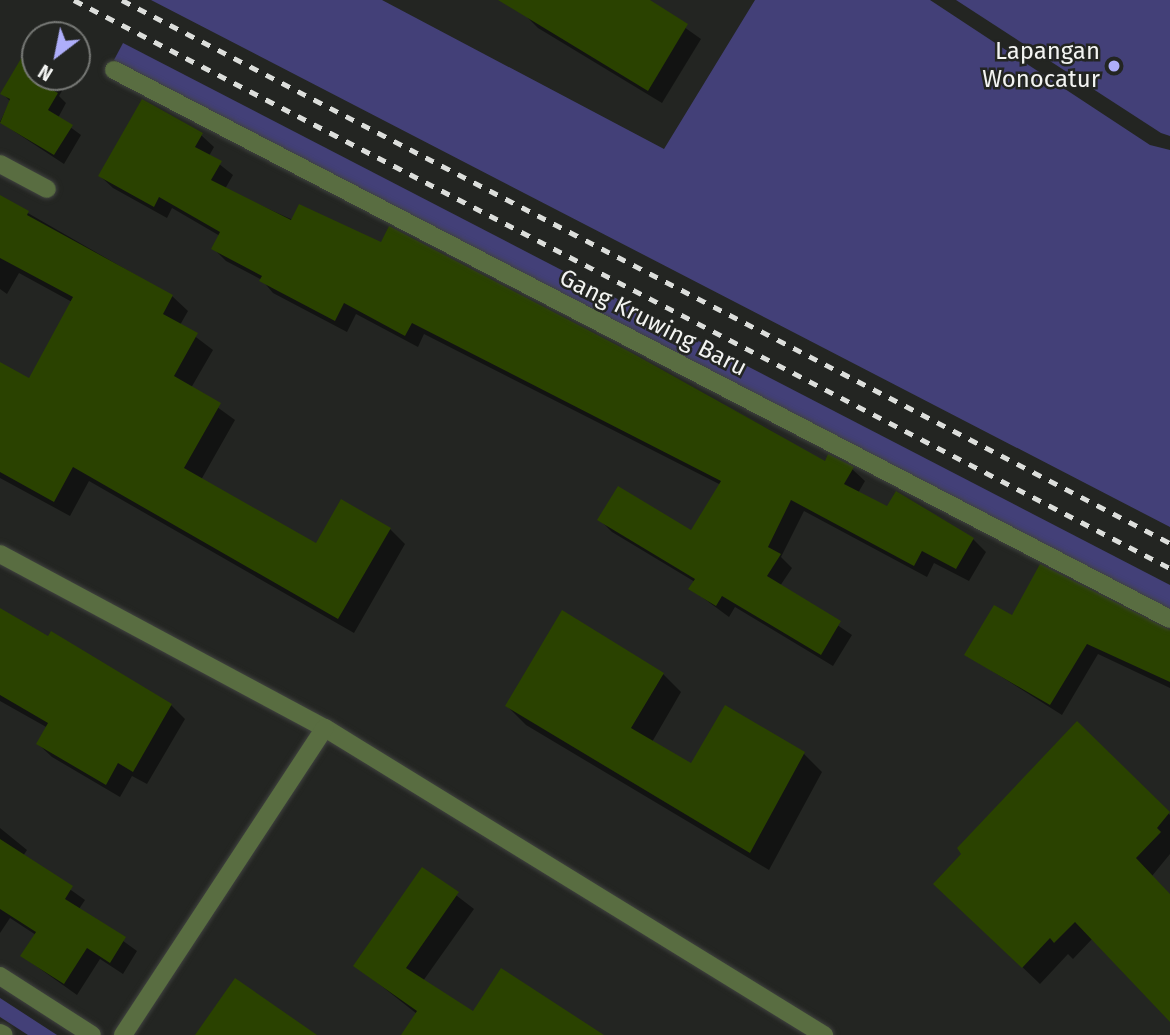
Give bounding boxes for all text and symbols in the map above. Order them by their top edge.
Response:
north arrow [21,21,91,91]
place label: Lapangan Wonocatur [982,38,1100,94]
marker: Lapangan Wonocatur [1106,58,1122,74]
text: N [34,59,57,86]
street label: Gang Kruwing Baru [555,263,751,383]

